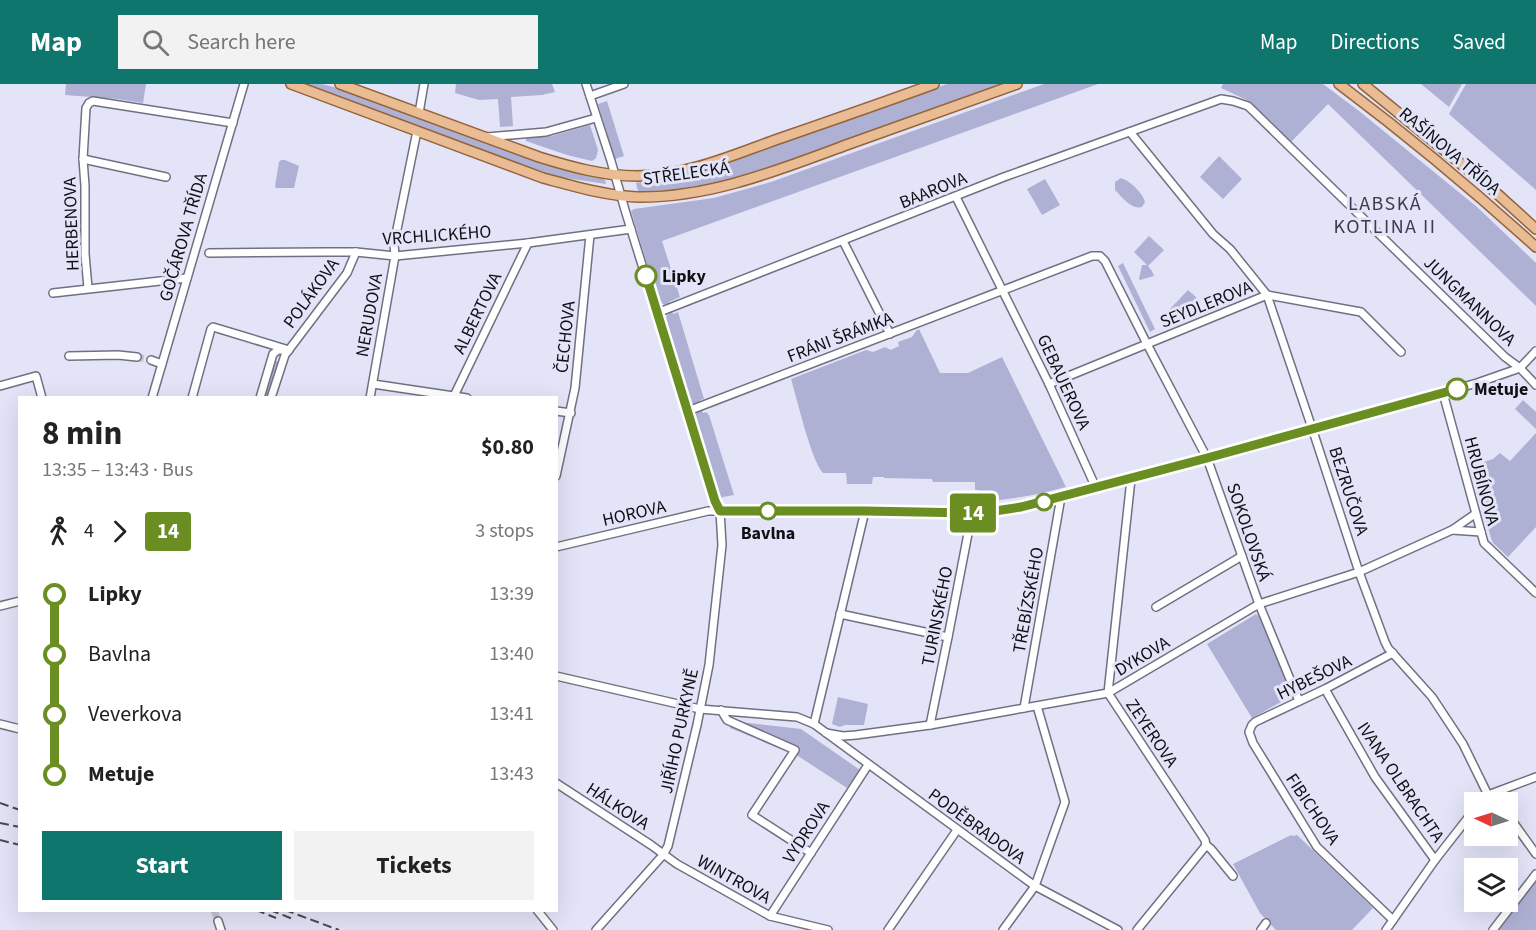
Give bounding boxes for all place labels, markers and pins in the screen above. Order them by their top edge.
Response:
place label: Lipky [662,264,706,289]
marker: Lipky [635,265,657,287]
place label: Metuje [1474,377,1528,402]
marker: Metuje [1446,378,1468,400]
unlabelled marker [1035,493,1053,511]
marker: Bavlna [759,502,777,520]
place label: Bavlna [741,521,795,546]

